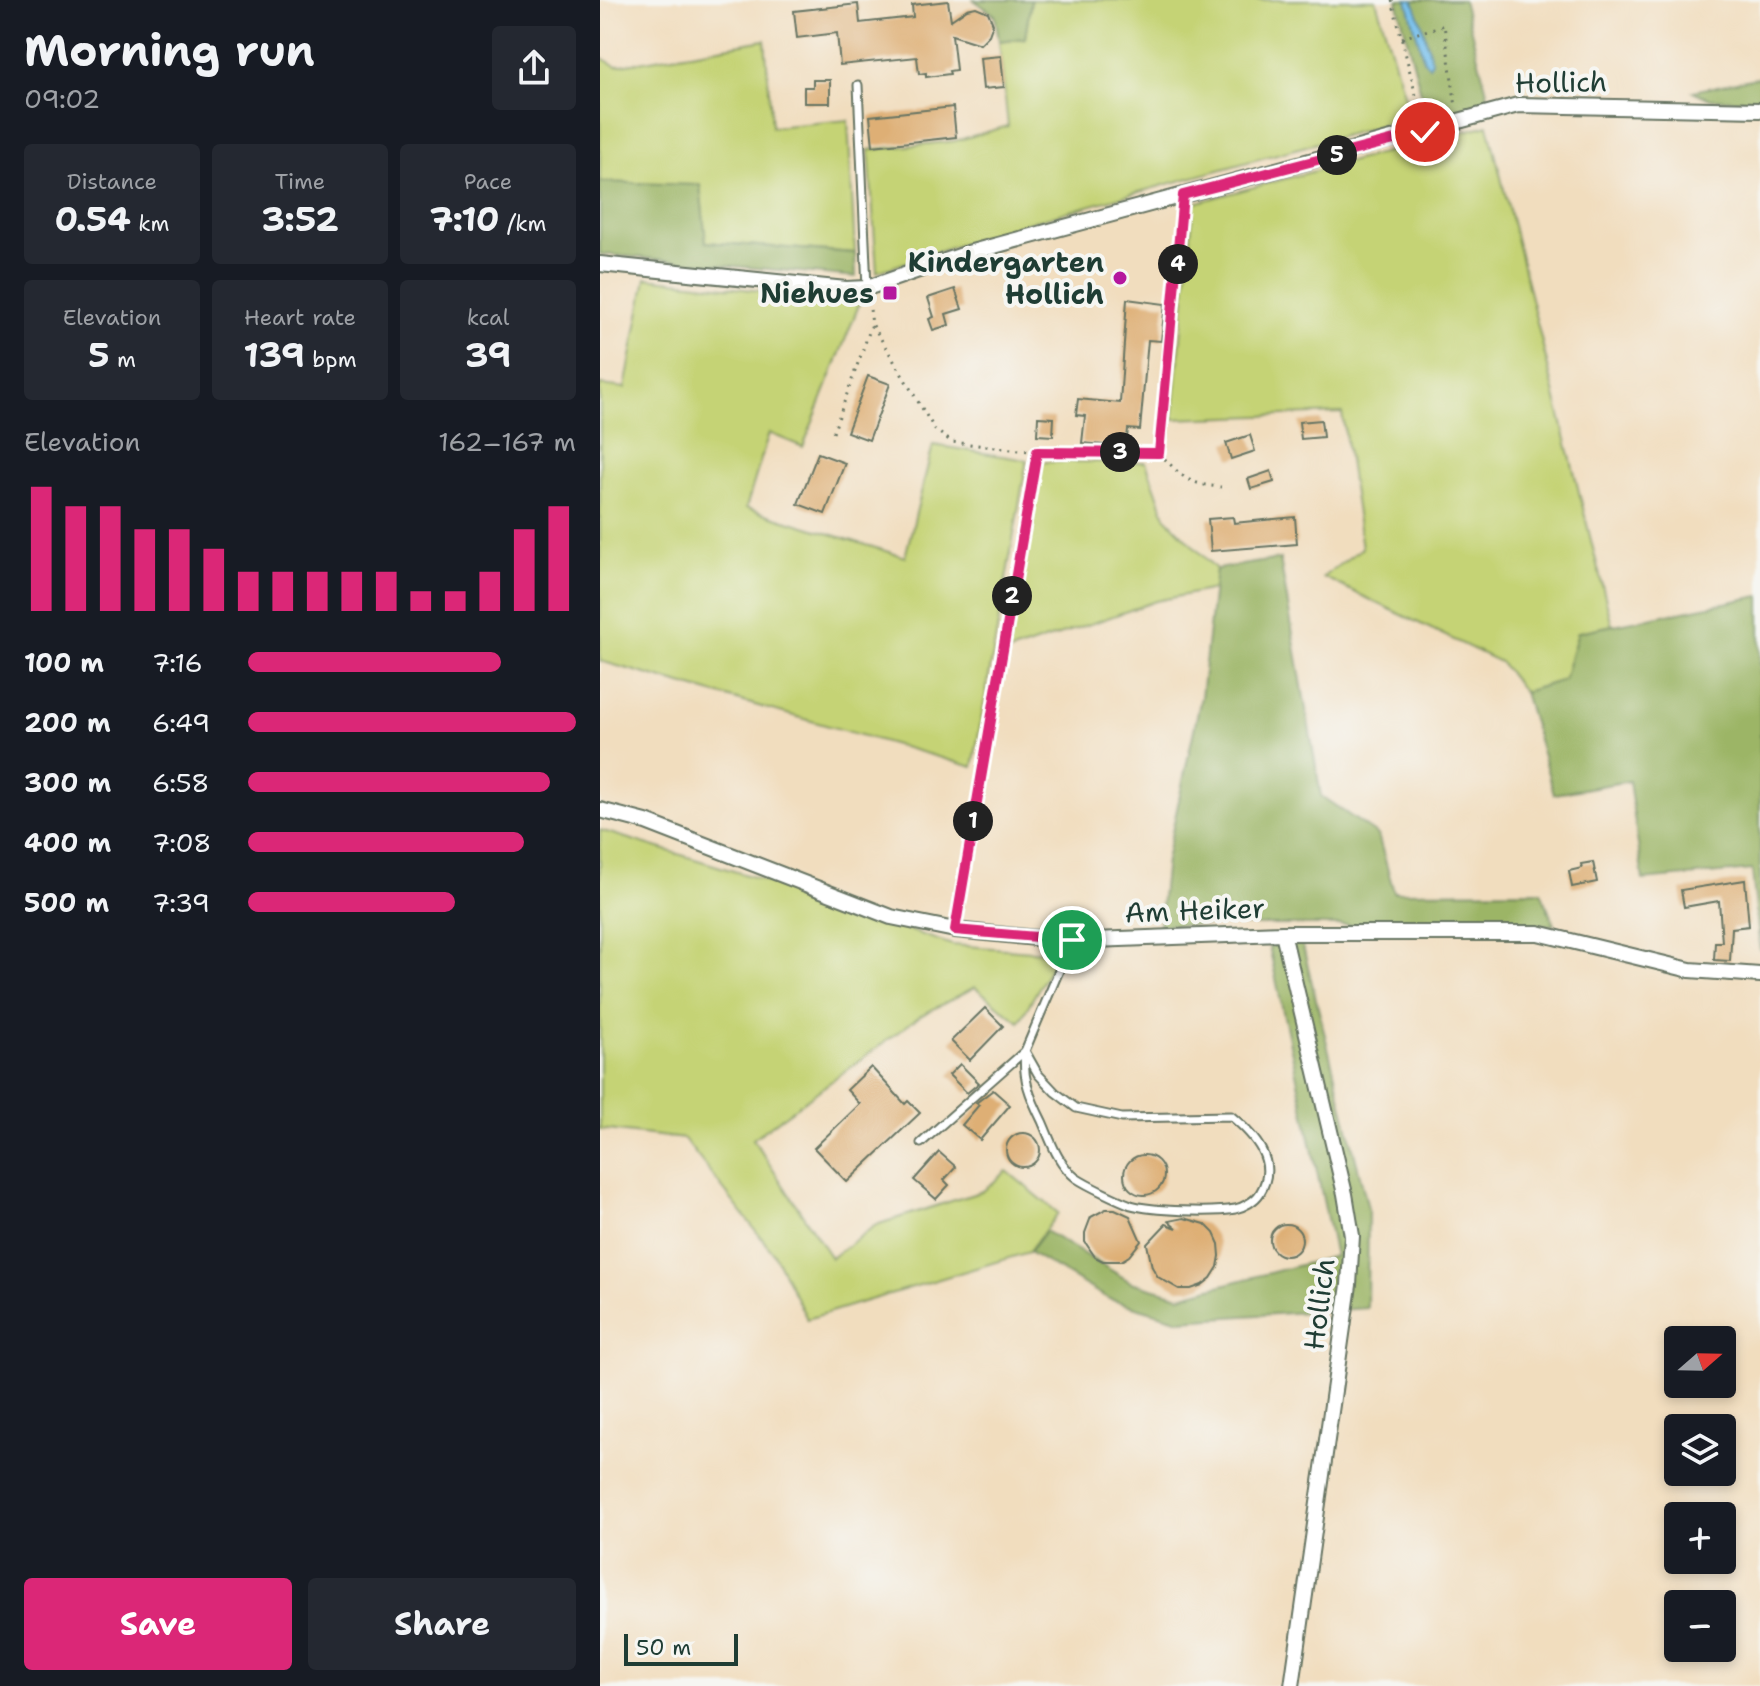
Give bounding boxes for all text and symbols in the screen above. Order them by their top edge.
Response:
text: Morning run [24,21,315,80]
button: share [492,26,576,110]
street label: Hollich [1515,62,1607,102]
text: 09:02 [24,81,100,116]
pin [1391,98,1459,166]
icon: check [1403,110,1447,154]
pin: 5 [1317,135,1357,175]
text: 5 [1330,140,1344,169]
text: Distance [67,167,157,196]
text: Time [275,167,325,196]
text: Pace [464,167,512,196]
text: 0.54 [55,196,131,242]
text: 3:52 [261,196,339,242]
text: 7:10 [430,196,500,242]
text: km [131,209,169,238]
text: /km [500,209,546,238]
place label: Kindergarten Hollich [908,243,1104,313]
pin: 4 [1158,244,1198,284]
text: 4 [1170,249,1186,278]
marker: Kindergarten Hollich [1111,269,1129,287]
place label: Niehues [760,274,874,312]
marker: Niehues [881,284,899,302]
text: Elevation [63,303,161,332]
text: Heart rate [244,303,356,332]
text: kcal [467,303,509,332]
text: 5 [88,332,109,378]
text: 139 [243,332,305,378]
text: 39 [465,332,511,378]
text: m [109,345,136,374]
text: bpm [305,345,357,374]
text: Elevation [24,424,140,459]
text: 162–167 m [438,424,576,459]
pin: 3 [1100,432,1140,472]
text: 3 [1112,437,1128,466]
pin: 2 [992,576,1032,616]
text: 2 [1004,581,1020,610]
text: 100 m [24,645,104,680]
text: 7:16 [152,645,203,680]
text: 200 m [24,705,111,740]
text: 6:49 [152,705,210,740]
text: 300 m [24,765,111,800]
text: 6:58 [152,765,209,800]
pin: 1 [953,801,993,841]
text: 1 [968,806,978,835]
text: 400 m [24,825,111,860]
text: 7:08 [152,825,212,860]
text: 500 m [24,885,109,920]
text: 7:39 [152,885,210,920]
street label: Am Heiker [1124,889,1266,931]
pin [1038,906,1106,974]
icon: arrive [1050,918,1094,962]
street label: Hollich [1295,1256,1343,1352]
north arrow [1664,1326,1736,1398]
map controls [1664,1326,1736,1662]
button: layers [1664,1414,1736,1486]
button: + [1664,1502,1736,1574]
button: Save [24,1578,292,1670]
button: Share [308,1578,576,1670]
button: − [1664,1590,1736,1662]
scale bar [624,1630,738,1666]
text: 50 m [636,1633,691,1662]

